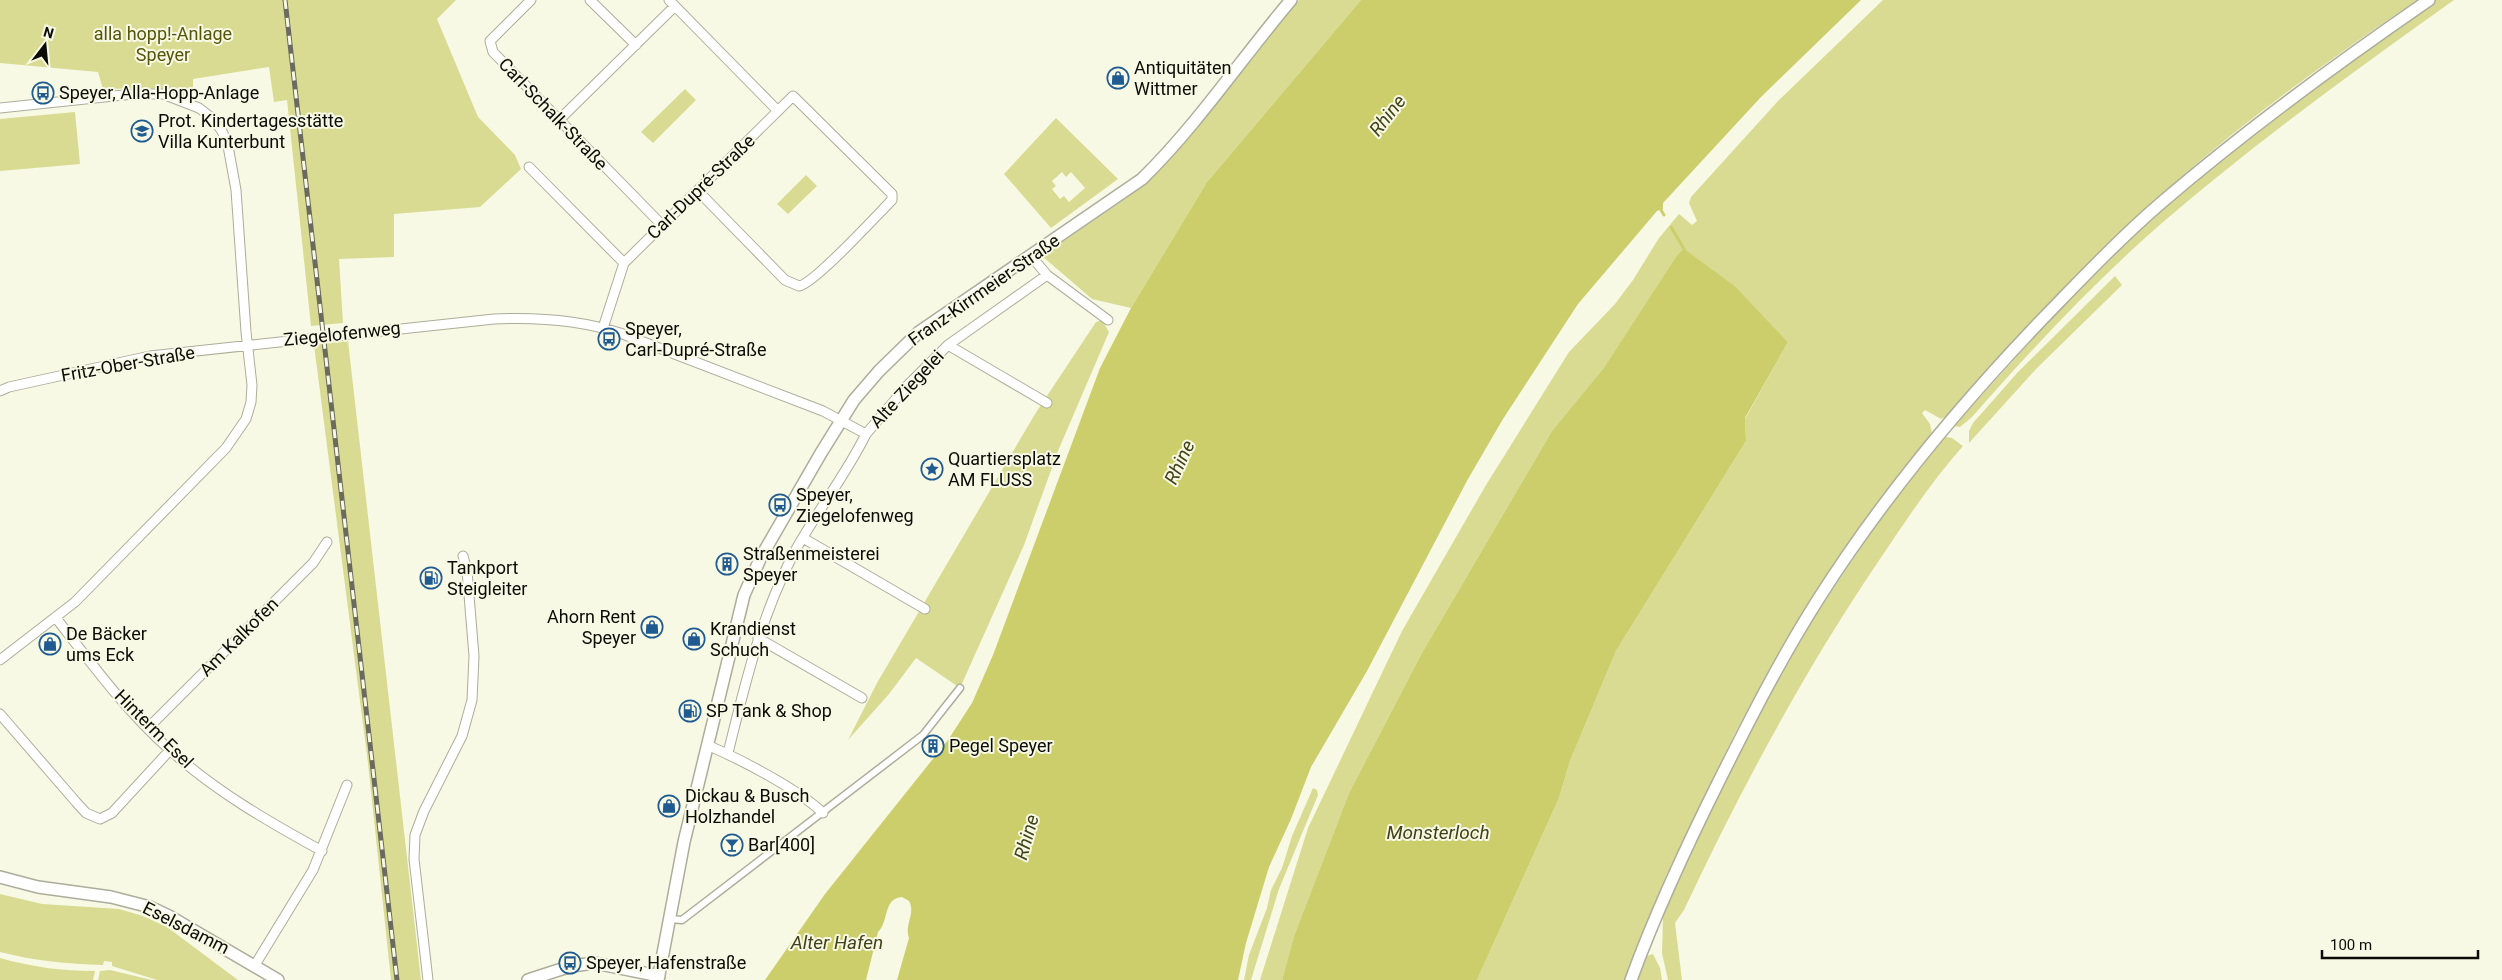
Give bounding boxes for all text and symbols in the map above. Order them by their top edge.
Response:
north arrow [20,20,70,70]
text: N [42,23,56,42]
park label: alla hopp!-Anlage Speyer [94,23,232,65]
street label: Carl-Schalk-Straße [495,53,612,174]
place label: Antiquitäten Wittmer [1134,57,1232,99]
shop icon: Antiquitäten Wittmer [1106,66,1130,90]
bus stop icon: Speyer, Alla-Hopp-Anlage [31,81,55,105]
place label: Speyer, Alla-Hopp-Anlage [59,82,259,103]
water label: Rhine [1364,90,1411,140]
place label: Prot. Kindertagesstätte Villa Kunterbunt [158,110,343,152]
school or university icon: Prot. Kindertagesstätte Villa Kunterbunt [130,119,154,143]
street label: Carl-Dupré-Straße [642,130,759,243]
street label: Franz-Kirrmeier-Straße [904,229,1063,350]
street label: Ziegelofenweg [282,317,402,350]
place label: Speyer, Carl-Dupré-Straße [625,318,767,360]
bus stop icon: Speyer, Carl-Dupré-Straße [597,327,621,351]
street label: Fritz-Ober-Straße [59,341,196,386]
street label: Alte Ziegelei [865,345,948,432]
water label: Rhine [1159,436,1200,488]
place label: Quartiersplatz AM FLUSS [948,448,1061,490]
place icon: Quartiersplatz AM FLUSS [920,457,944,481]
place label: Speyer, Ziegelofenweg [796,484,914,526]
bus stop icon: Speyer, Ziegelofenweg [768,493,792,517]
place label: Straßenmeisterei Speyer [743,543,880,585]
building icon: Straßenmeisterei Speyer [715,552,739,576]
place label: Tankport Steigleiter [447,557,527,599]
fuel station icon: Tankport Steigleiter [419,566,443,590]
street label: Am Kalkofen [195,593,282,680]
place label: Ahorn Rent Speyer [547,606,636,648]
shop icon: Ahorn Rent Speyer [640,615,664,639]
place label: Krandienst Schuch [710,618,796,660]
place label: De Bäcker ums Eck [66,623,147,665]
shop icon: Krandienst Schuch [682,627,706,651]
shop icon: De Bäcker ums Eck [38,632,62,656]
street label: Hinterm Esel [111,685,198,772]
fuel station icon: SP Tank & Shop [678,699,702,723]
place label: SP Tank & Shop [706,700,832,721]
building icon: Pegel Speyer [921,734,945,758]
place label: Pegel Speyer [949,735,1053,756]
place label: Dickau & Busch Holzhandel [685,785,809,827]
shop icon: Dickau & Busch Holzhandel [657,794,681,818]
water label: Rhine [1009,812,1044,862]
water label: Monsterloch [1386,821,1490,844]
bar icon: Bar[400] [720,833,744,857]
place label: Bar[400] [748,834,815,855]
street label: Eselsdamm [139,897,233,958]
scale bar [2322,928,2478,960]
water label: Alter Hafen [790,931,883,954]
text: 100 m [2330,936,2372,954]
bus stop icon: Speyer, Hafenstraße [558,951,582,975]
place label: Speyer, Hafenstraße [586,952,746,973]

